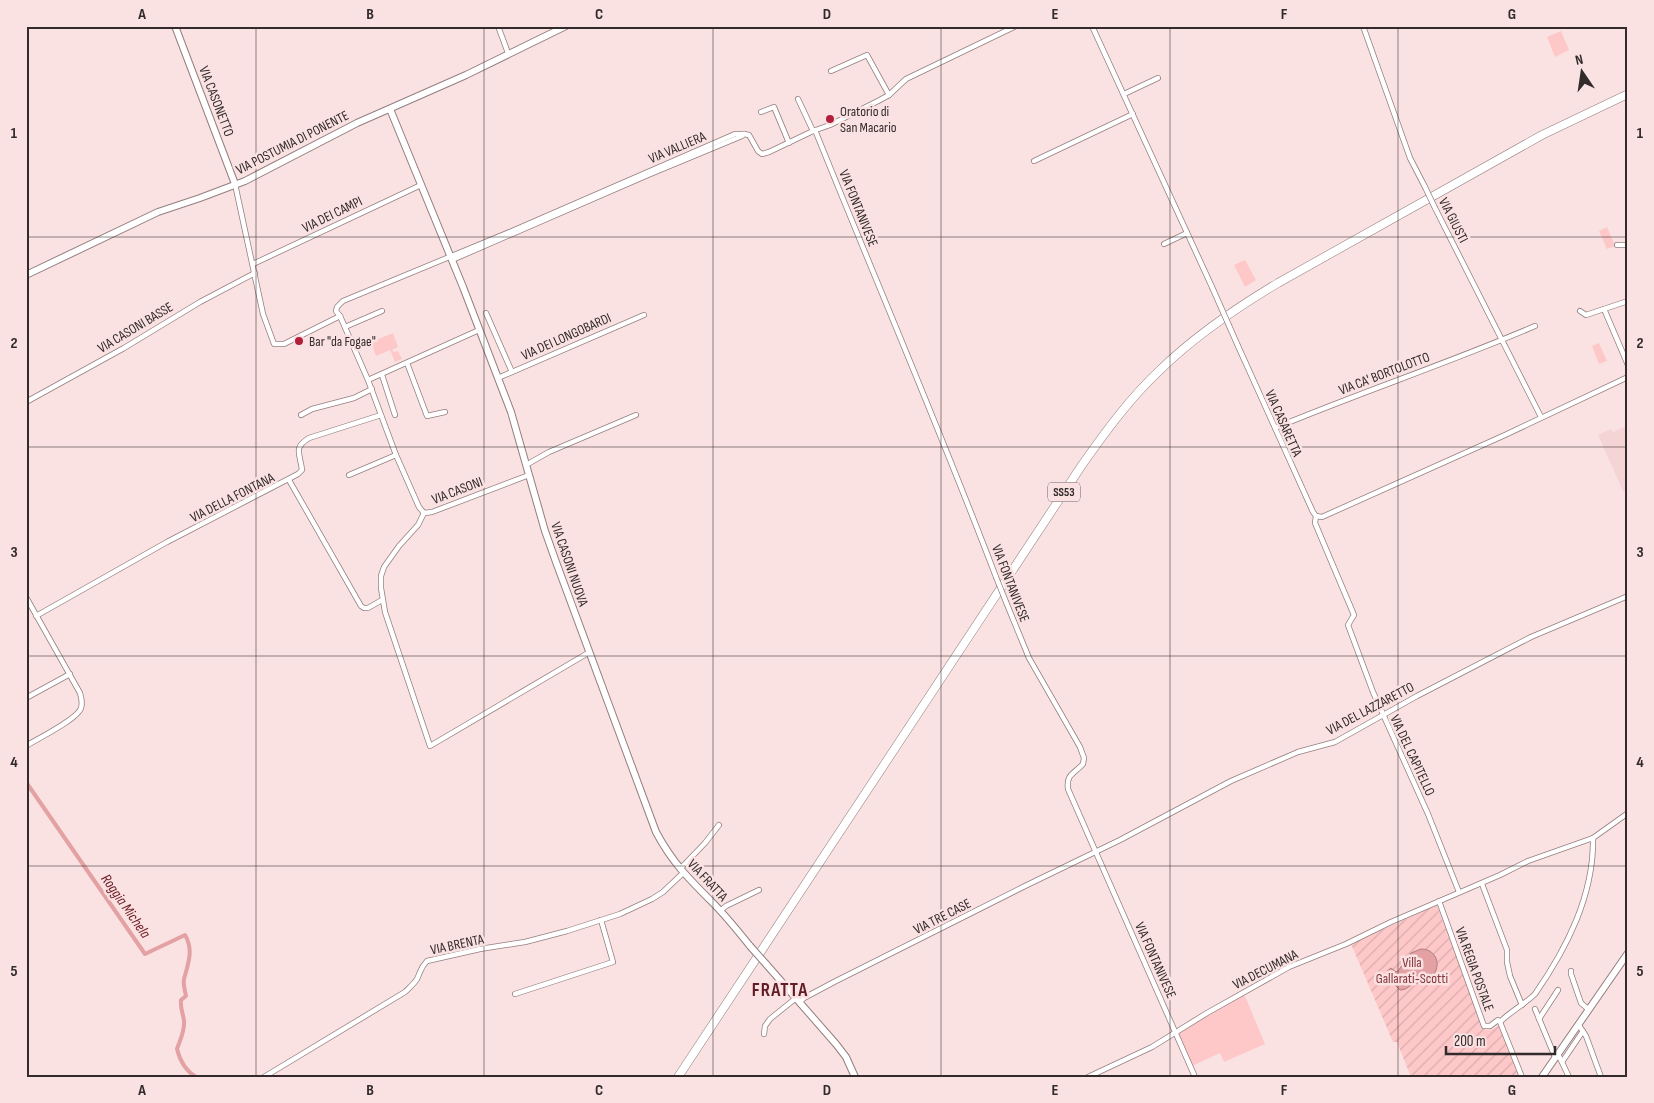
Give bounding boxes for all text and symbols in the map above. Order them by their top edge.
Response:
text: A [137,5,146,24]
text: B [366,5,374,24]
text: C [595,5,603,24]
text: D [823,5,831,24]
text: E [1052,5,1059,24]
text: F [1281,5,1288,24]
text: G [1508,5,1516,24]
north arrow [1556,48,1606,98]
text: N [1574,51,1585,69]
street label: VIA CASONETTO [195,64,238,139]
place label: Oratorio di San Macario [840,103,897,136]
street label: VIA POSTUMIA DI PONENTE [233,107,352,178]
marker: Oratorio di San Macario [824,113,836,125]
text: 1 [11,124,18,143]
text: 1 [1637,124,1644,143]
street label: VIA VALLIERA [646,127,709,167]
street label: VIA FONTANIVESE [835,167,882,249]
street label: VIA DEI CAMPI [299,193,365,236]
street label: VIA GIUSTI [1435,195,1472,246]
street label: VIA CASONI BASSE [94,298,176,357]
street label: VIA DEI LONGOBARDI [519,309,614,364]
place label: Bar "da Fogae" [309,333,376,350]
text: 2 [10,334,18,353]
text: 2 [1636,334,1644,353]
marker: Bar "da Fogae" [293,335,305,347]
street label: VIA CA' BORTOLOTTO [1336,348,1432,399]
street label: VIA CASARETTA [1261,387,1306,460]
street label: VIA DELLA FONTANA [187,468,278,526]
street label: VIA CASONI [429,473,485,508]
road number: SS53 [1048,482,1080,502]
street label: VIA CASONI NUOVA [547,520,592,609]
street label: VIA FONTANIVESE [988,542,1033,625]
text: 3 [10,543,18,562]
text: 3 [1636,543,1644,562]
street label: VIA DEL LAZZARETTO [1323,678,1417,739]
street label: VIA DEL CAPITELLO [1386,712,1439,799]
text: 4 [10,753,18,772]
text: 4 [1636,753,1644,772]
street label: VIA FRATTA [684,856,732,906]
water label: Roggia Michela [96,870,155,942]
street label: VIA TRE CASE [911,895,974,938]
street label: VIA FONTANIVESE [1131,919,1180,1001]
street label: VIA REGIA POSTALE [1451,925,1498,1014]
street label: VIA BRENTA [429,930,486,958]
street label: VIA DECUMANA [1230,945,1302,993]
park label: Villa Gallarati-Scotti [1376,954,1448,987]
text: 5 [10,962,18,981]
text: 5 [1636,962,1644,981]
district label: FRATTA [752,979,808,1002]
scale bar [1446,1023,1555,1055]
text: 200 m [1454,1032,1486,1051]
text: A [137,1081,146,1100]
text: B [366,1081,374,1100]
text: C [595,1081,603,1100]
text: D [823,1081,831,1100]
text: E [1052,1081,1059,1100]
text: F [1281,1081,1288,1100]
text: G [1508,1081,1516,1100]

